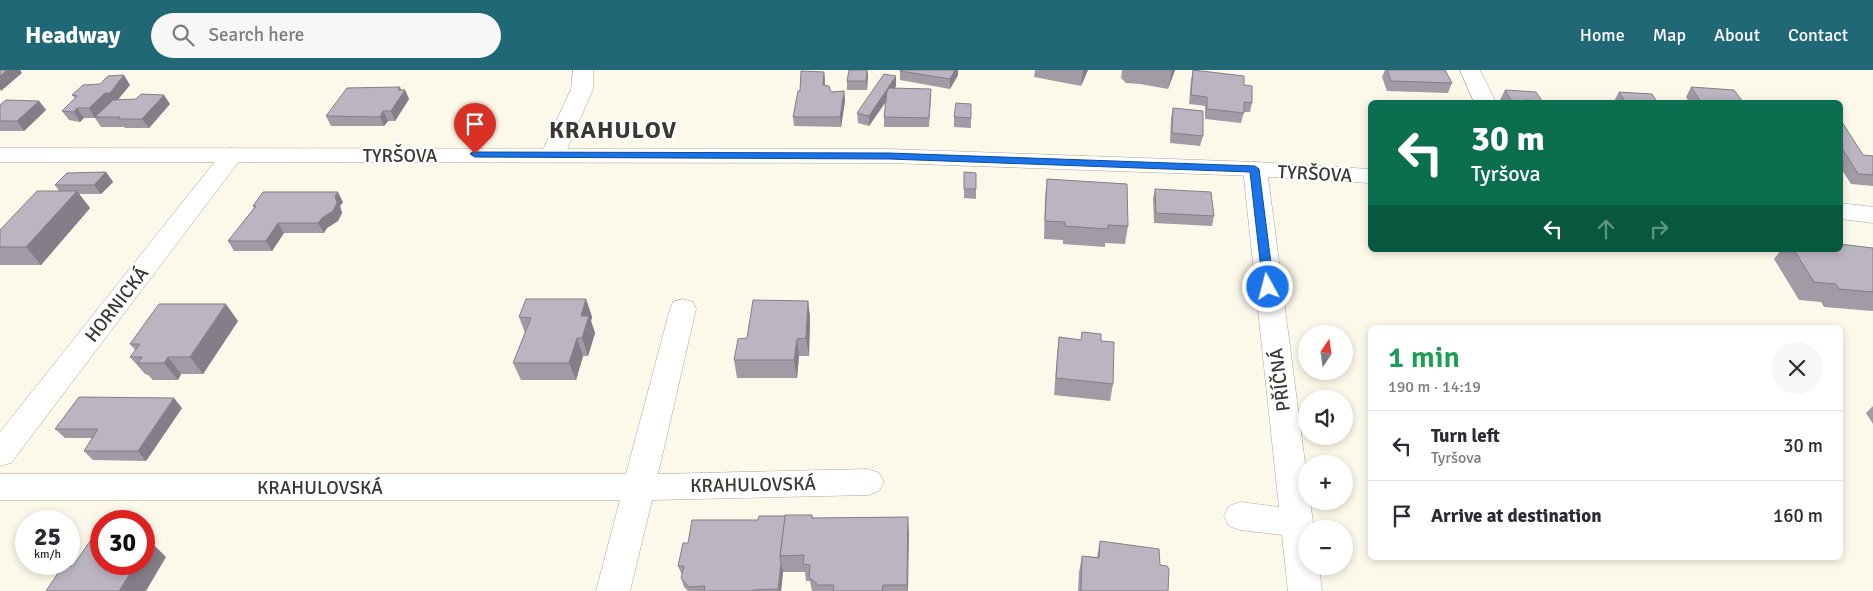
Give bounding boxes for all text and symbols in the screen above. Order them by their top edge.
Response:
search box [151,13,501,58]
text: Headway [25,20,121,50]
icon: search [169,21,197,49]
text: Search here [209,23,304,47]
text: Home [1580,24,1625,46]
text: Map [1653,24,1686,46]
text: About [1714,24,1760,46]
text: Contact [1788,24,1848,46]
pin [454,103,496,154]
icon: arrive [461,110,489,138]
district label: KRAHULOV [549,115,677,145]
text: 30 m [1471,117,1545,160]
icon: left [1388,120,1453,185]
street label: TYRŠOVA [363,143,438,168]
street label: TYRŠOVA [1277,159,1353,188]
text: Tyršova [1471,160,1541,187]
icon: left [1539,215,1567,243]
icon: ahead [1592,215,1620,243]
icon: right [1645,215,1673,243]
position arrow [1241,260,1293,312]
street label: HORNICKÁ [80,262,154,347]
north arrow [1298,325,1352,380]
map controls [1298,325,1353,575]
text: 1 min [1388,339,1460,376]
button: close [1771,342,1823,394]
street label: PŘÍČNÁ [1263,346,1296,413]
text: 190 m · 14:19 [1388,377,1481,397]
button: sound [1298,390,1353,445]
text: Turn left [1431,424,1500,448]
icon: left [1388,432,1416,460]
text: 30 m [1783,434,1823,458]
text: Tyršova [1431,448,1482,468]
button: + [1298,455,1353,510]
street label: KRAHULOVSKÁ [690,472,817,498]
street label: KRAHULOVSKÁ [257,476,383,500]
icon: arrive [1388,502,1416,530]
text: Arrive at destination [1431,504,1602,528]
text: 160 m [1773,504,1823,528]
speed limit sign: 30 [90,510,155,575]
button: − [1298,520,1353,575]
text: 25 [34,521,61,552]
text: km/h [34,547,61,562]

